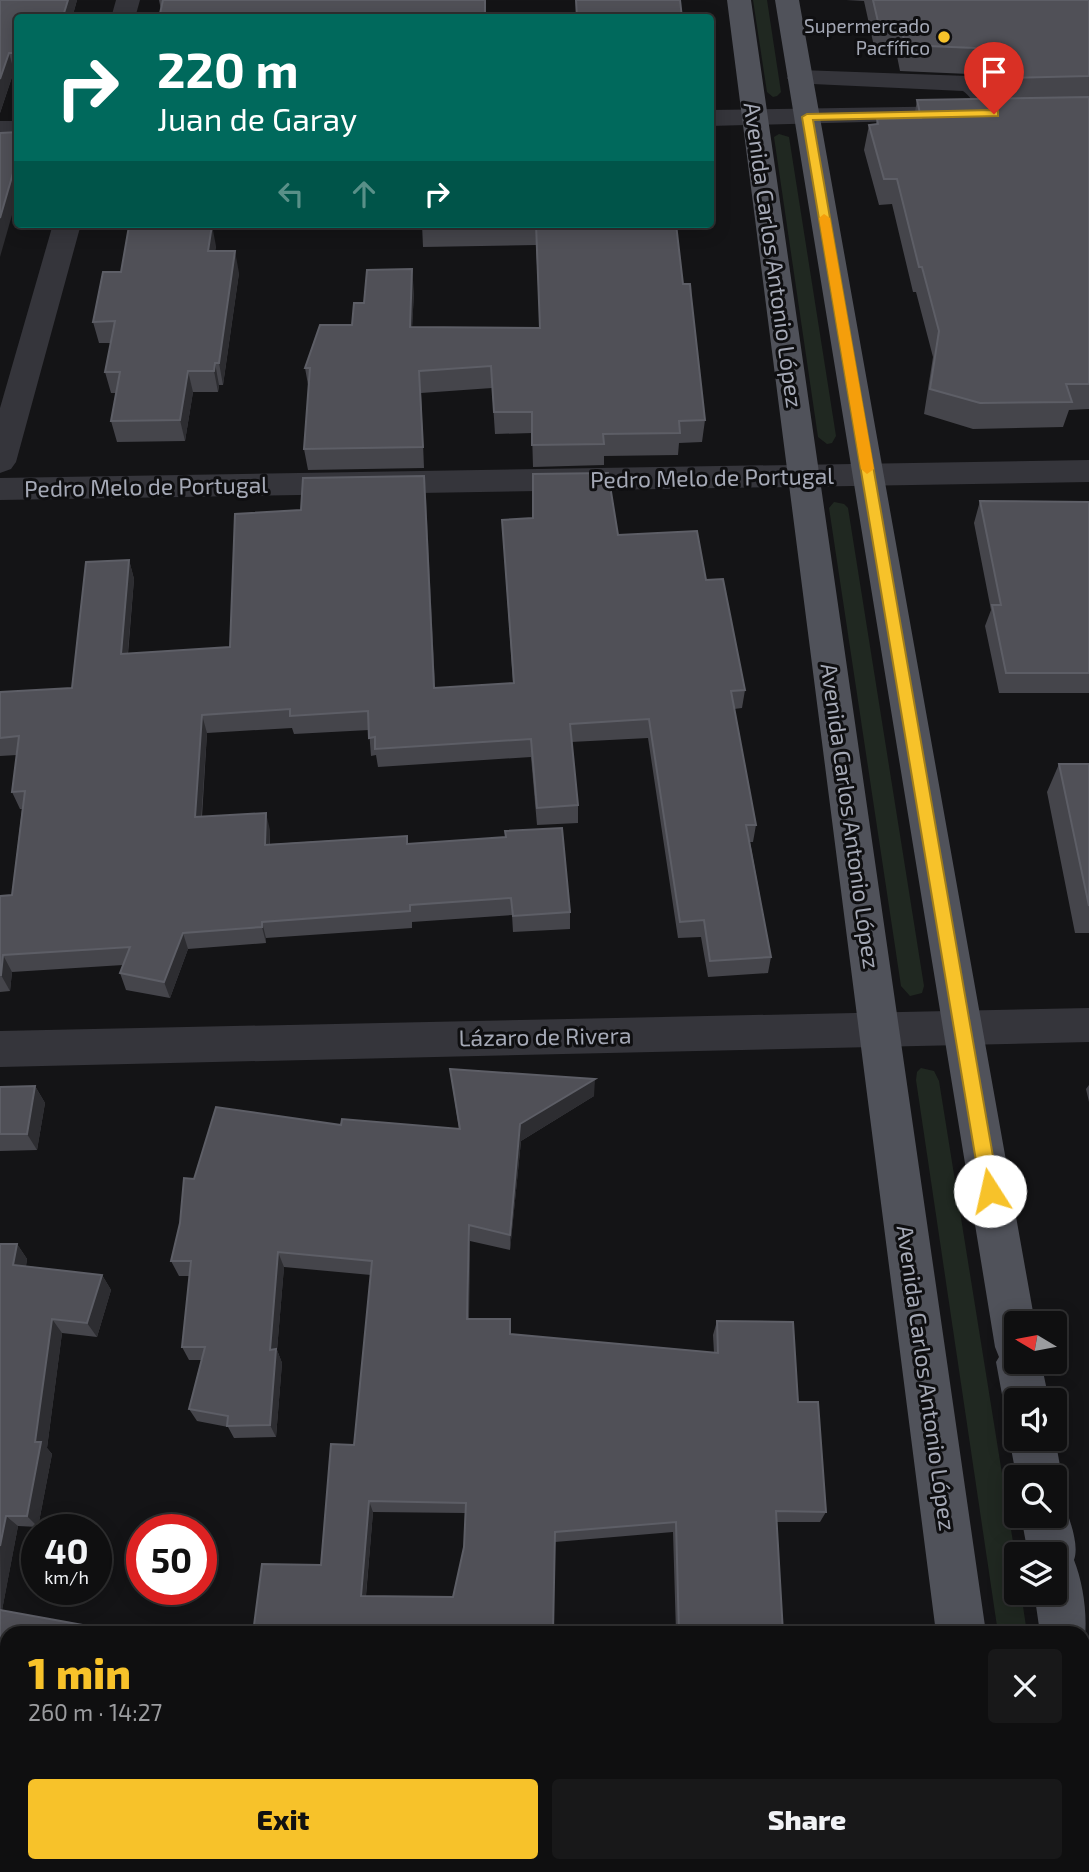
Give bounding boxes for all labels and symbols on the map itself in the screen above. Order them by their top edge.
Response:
place label: Supermercado Pacfífico [804,14,930,59]
marker: Supermercado Pacfífico [936,29,952,45]
pin [964,42,1024,114]
street label: Avenida Carlos Antonio López [739,100,809,410]
street label: Pedro Melo de Portugal [590,461,834,493]
street label: Pedro Melo de Portugal [24,470,268,502]
street label: Avenida Carlos Antonio López [816,661,886,971]
street label: Lázaro de Rivera [458,1020,632,1052]
position arrow [953,1154,1027,1228]
street label: Avenida Carlos Antonio López [892,1223,962,1533]
north arrow [1004,1311,1068,1374]
speed limit sign: 50 [126,1514,217,1605]

